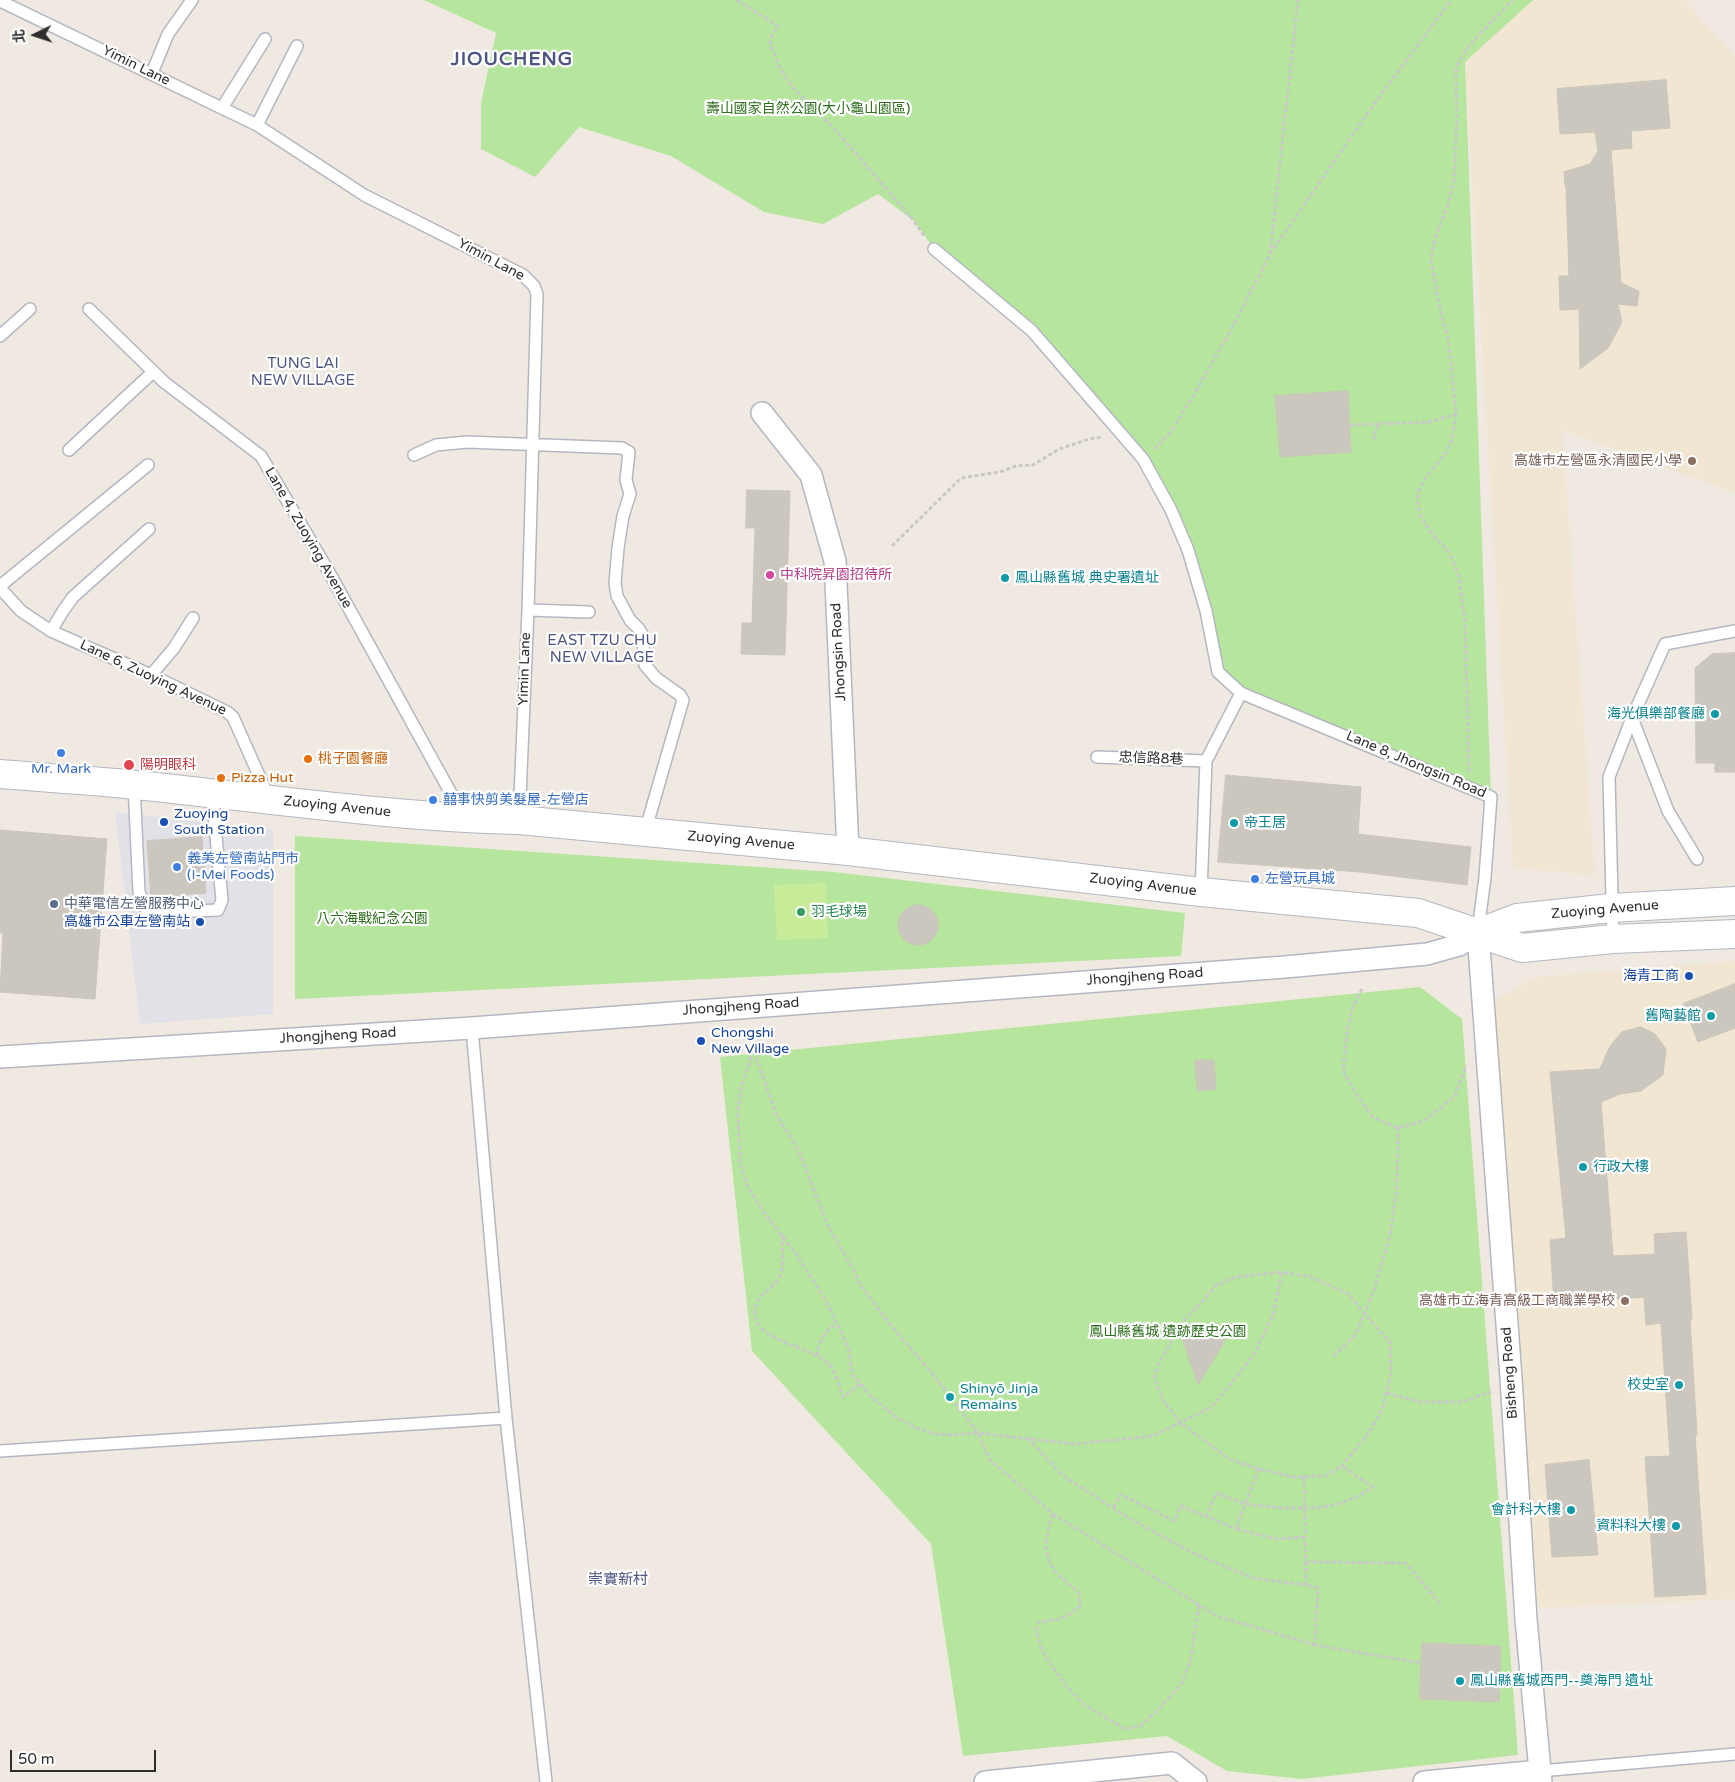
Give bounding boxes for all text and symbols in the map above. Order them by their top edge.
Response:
north arrow [10,10,60,60]
text: 北 [11,29,29,44]
street label: Yimin Lane [99,42,173,90]
district label: JIOUCHENG [450,49,574,71]
park label: 壽山國家自然公園(大小龜山園區) [706,101,910,117]
street label: Yimin Lane [455,235,527,285]
district label: TUNG LAI NEW VILLAGE [244,355,362,390]
place label: 高雄市左營區永清國民小學 [1514,453,1682,469]
marker: 高雄市左營區永清國民小學 [1686,455,1698,467]
street label: Lane 4, Zuoying Avenue [261,464,355,612]
place label: 中科院昇園招待所 [780,567,892,583]
marker: 中科院昇園招待所 [764,569,776,581]
place label: 鳳山縣舊城 典史署遺址 [1015,570,1159,586]
marker: 鳳山縣舊城 典史署遺址 [999,572,1011,584]
street label: Jhongsin Road [828,602,850,702]
street label: Yimin Lane [515,632,535,706]
district label: EAST TZU CHU NEW VILLAGE [540,632,664,667]
street label: Lane 6, Zuoying Avenue [77,637,229,719]
place label: 海光俱樂部餐廳 [1607,706,1705,722]
marker: 海光俱樂部餐廳 [1709,708,1721,720]
street label: Lane 8, Jhongsin Road [1343,728,1489,802]
marker: Mr. Mark [55,747,67,759]
street label: 忠信路8巷 [1118,749,1184,769]
place label: 桃子園餐廳 [318,751,388,767]
marker: 桃子園餐廳 [302,753,314,765]
place label: 陽明眼科 [140,757,196,773]
marker: 陽明眼科 [122,758,136,772]
place label: Mr. Mark [31,761,91,777]
place label: Pizza Hut [231,770,293,786]
marker: Pizza Hut [215,772,227,784]
place label: 囍事快剪美髮屋-左營店 [443,792,589,808]
street label: Zuoying Avenue [282,793,392,821]
marker: 囍事快剪美髮屋-左營店 [427,794,439,806]
place label: Zuoying South Station [174,806,264,839]
place label: 帝王居 [1244,815,1286,831]
marker: Zuoying South Station [158,816,170,828]
marker: 帝王居 [1228,817,1240,829]
street label: Zuoying Avenue [686,828,796,854]
place label: 義美左營南站門市 (I-Mei Foods) [187,851,299,884]
marker: 義美左營南站門市 (I-Mei Foods) [171,861,183,873]
street label: Zuoying Avenue [1088,870,1198,900]
place label: 左營玩具城 [1265,871,1335,887]
marker: 左營玩具城 [1249,873,1261,885]
place label: 中華電信左營服務中心 [64,896,204,912]
street label: Zuoying Avenue [1550,897,1660,923]
marker: 中華電信左營服務中心 [48,898,60,910]
place label: 羽毛球場 [811,904,867,920]
marker: 羽毛球場 [795,906,807,918]
park label: 八六海戰紀念公園 [316,911,428,927]
place label: 高雄市公車左營南站 [64,914,190,930]
marker: 高雄市公車左營南站 [194,916,206,928]
street label: Jhongjheng Road [1086,965,1204,989]
place label: 海青工商 [1623,968,1679,984]
marker: 海青工商 [1683,970,1695,982]
street label: Jhongjheng Road [682,995,800,1019]
place label: 舊陶藝館 [1645,1008,1701,1024]
marker: 舊陶藝館 [1705,1010,1717,1022]
street label: Jhongjheng Road [279,1025,397,1047]
place label: Chongshi New Village [711,1025,789,1058]
marker: Chongshi New Village [695,1035,707,1047]
place label: 行政大樓 [1593,1159,1649,1175]
marker: 行政大樓 [1577,1161,1589,1173]
place label: 高雄市立海青高級工商職業學校 [1419,1293,1615,1309]
marker: 高雄市立海青高級工商職業學校 [1619,1295,1631,1307]
park label: 鳳山縣舊城 遺跡歷史公園 [1089,1324,1247,1340]
street label: Bisheng Road [1498,1326,1522,1420]
place label: 校史室 [1627,1377,1669,1393]
marker: 校史室 [1673,1379,1685,1391]
place label: Shinyō Jinja Remains [960,1381,1038,1414]
marker: Shinyō Jinja Remains [944,1391,956,1403]
place label: 會計科大樓 [1491,1502,1561,1518]
marker: 會計科大樓 [1565,1504,1577,1516]
place label: 資料科大樓 [1596,1518,1666,1534]
marker: 資料科大樓 [1670,1520,1682,1532]
district label: 崇實新村 [588,1571,648,1589]
place label: 鳳山縣舊城西門--奠海門 遺址 [1470,1673,1653,1689]
marker: 鳳山縣舊城西門--奠海門 遺址 [1454,1675,1466,1687]
scale bar [12,1740,159,1772]
text: 50 m [18,1750,55,1768]

